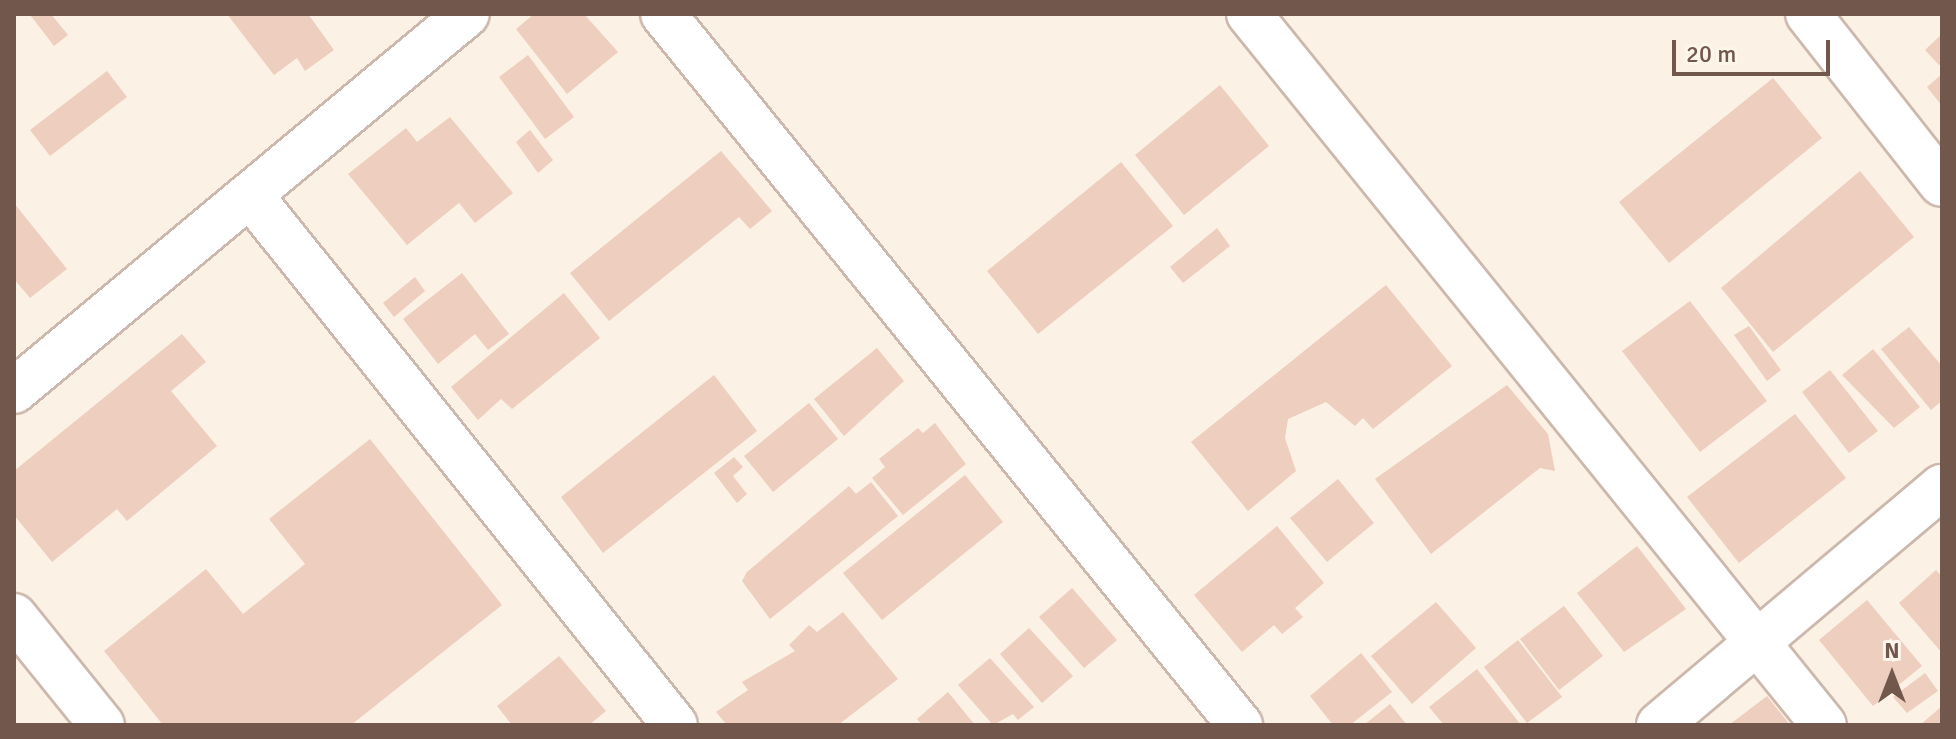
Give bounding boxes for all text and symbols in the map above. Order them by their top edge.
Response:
scale bar [1676,24,1834,74]
text: 20 m [1686,39,1736,69]
north arrow [1852,635,1932,715]
text: N [1884,637,1900,664]

